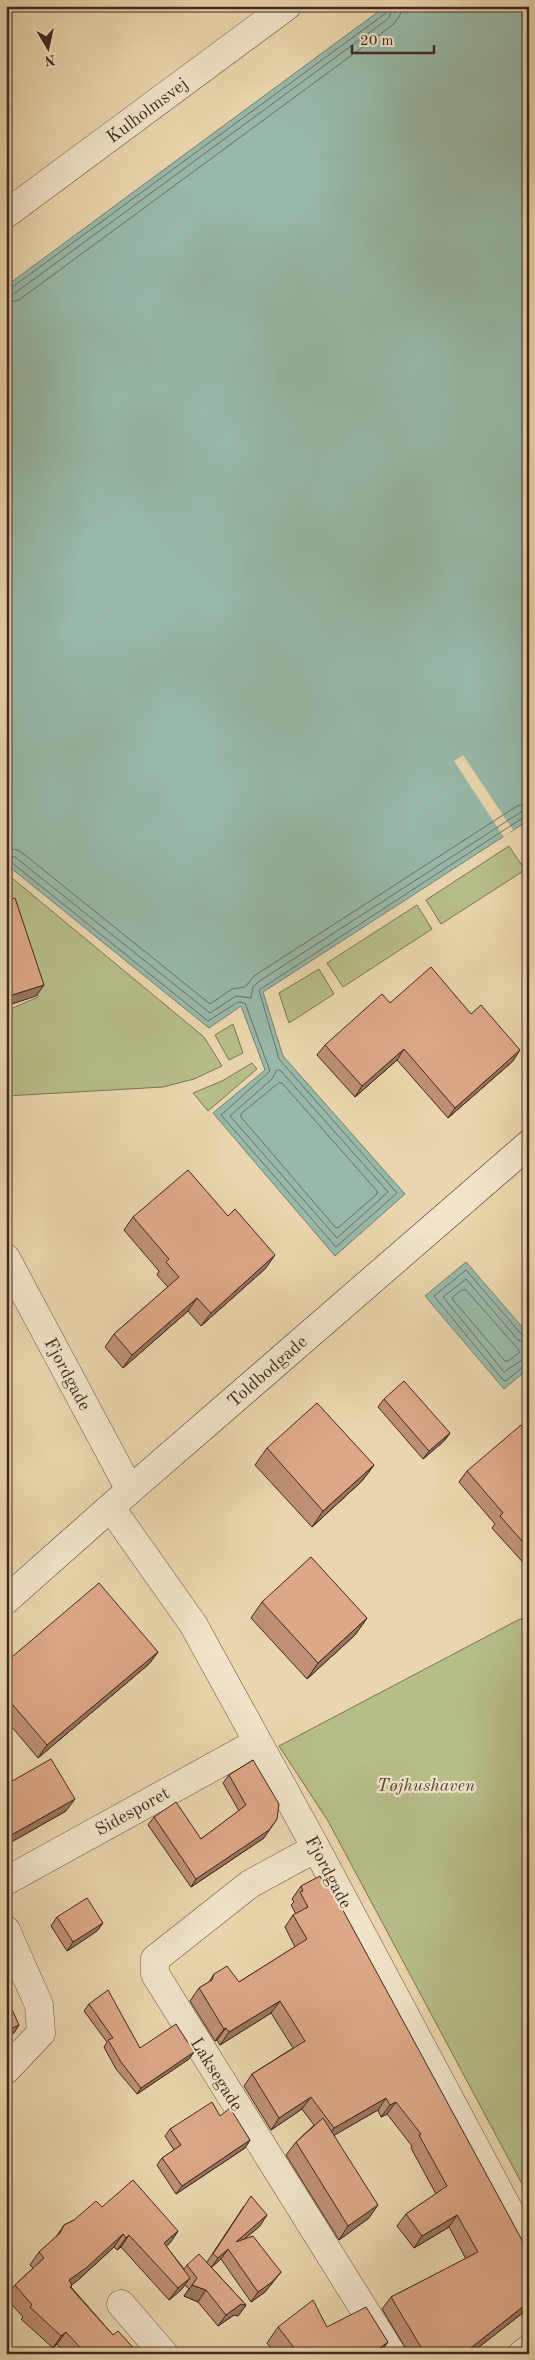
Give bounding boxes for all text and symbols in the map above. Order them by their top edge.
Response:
north arrow [22,22,72,72]
scale bar [352,22,435,54]
text: 20 m [360,34,394,49]
text: N [43,52,56,68]
street label: Kulholmsvej [104,75,192,147]
street label: Toldbodgade [225,1333,311,1411]
street label: Fjordgade [41,1335,94,1414]
park label: Tøjhushaven [377,1777,475,1795]
street label: Sidesporet [92,1784,173,1840]
street label: Fjordgade [302,1833,355,1912]
street label: Laksegade [187,2035,246,2114]

